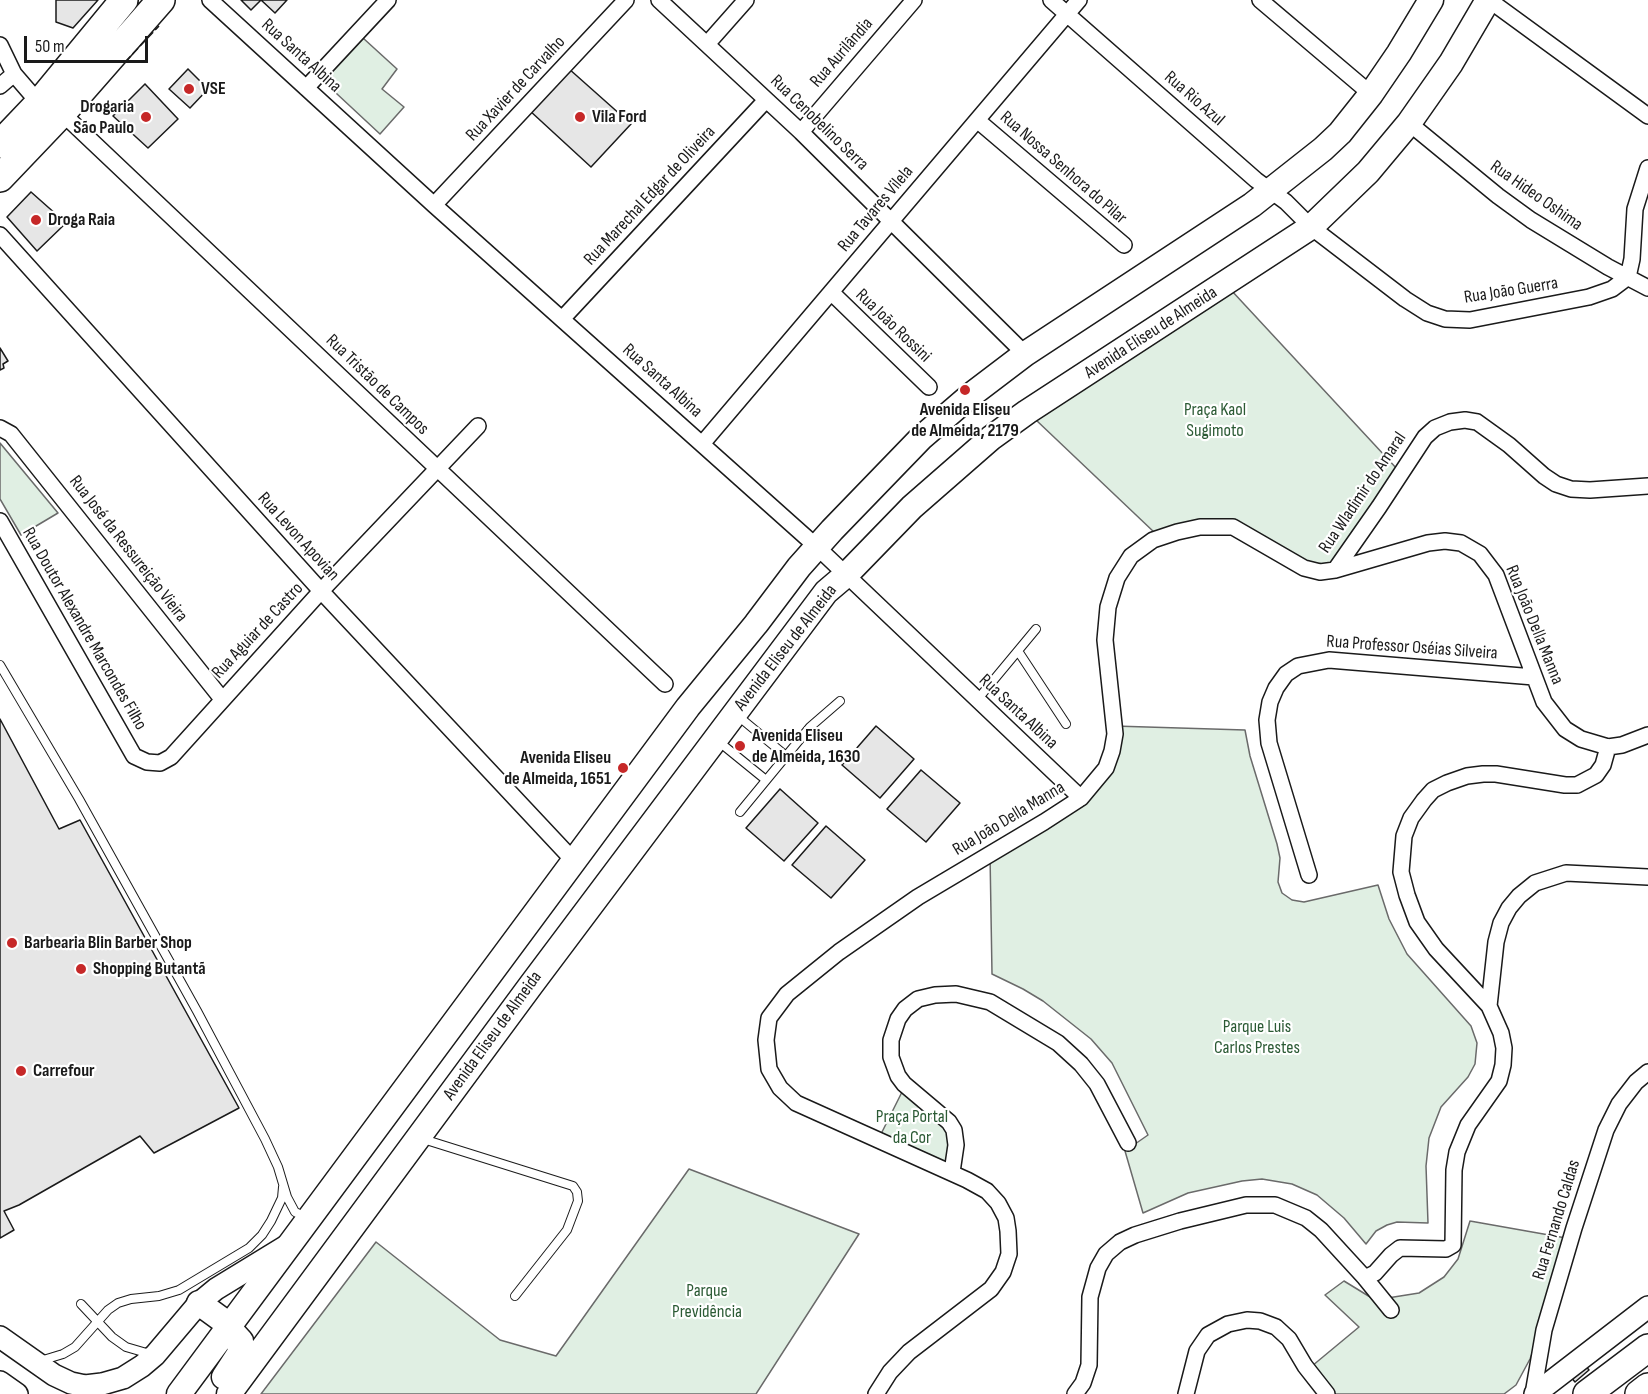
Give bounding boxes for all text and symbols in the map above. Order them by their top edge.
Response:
street label: Rua Aurilândia [806,14,878,92]
street label: Rua Santa Albina [257,15,345,97]
scale bar [27,24,152,62]
street label: Rua Xavier de Carvalho [462,32,570,146]
text: 50 m [35,36,65,57]
street label: Rua Rio Azul [1159,67,1229,131]
street label: Rua Cenobelino Serra [765,71,873,175]
place label: VSE [201,78,226,100]
marker: VSE [182,82,196,96]
place label: Drogaria São Paulo [73,96,134,138]
place label: Vila Ford [592,106,646,128]
street label: Rua Nossa Senhora do Pilar [995,107,1131,229]
marker: Drogaria São Paulo [139,110,153,124]
marker: Vila Ford [573,110,587,124]
street label: Rua Marechal Edgar de Oliveira [580,122,720,270]
street label: Rua Hideo Oshima [1486,156,1586,236]
street label: Rua Tavares Vilela [834,161,918,257]
place label: Droga Raia [48,209,115,231]
marker: Droga Raia [29,213,43,227]
street label: Rua João Guerra [1463,273,1559,309]
street label: Avenida Eliseu de Almeida [1081,282,1221,384]
street label: Rua João Rossini [851,285,935,367]
street label: Rua Tristão de Campos [321,330,433,440]
street label: Rua Santa Albina [618,340,706,422]
marker: Avenida Eliseu de Almeida, 2179 [958,383,972,397]
place label: Avenida Eliseu de Almeida, 2179 [911,399,1019,442]
park label: Praça Kaol Sugimoto [1184,399,1246,442]
street label: Rua Wladimir do Amaral [1315,429,1411,557]
street label: Rua José da Ressureição Vieira [64,472,192,626]
street label: Rua Levon Apovian [253,488,343,586]
street label: Rua Doutor Alexandre Marcondes Filho [17,524,151,734]
street label: Rua João Della Manna [1500,562,1568,688]
street label: Rua Aguiar de Castro [208,578,308,684]
street label: Avenida Eliseu de Almeida [730,581,842,715]
street label: Rua Professor Oséias Silveira [1326,631,1498,665]
street label: Rua Santa Albina [974,670,1062,754]
place label: Avenida Eliseu de Almeida, 1630 [752,725,860,768]
marker: Avenida Eliseu de Almeida, 1630 [733,739,747,753]
place label: Avenida Eliseu de Almeida, 1651 [504,747,611,789]
marker: Avenida Eliseu de Almeida, 1651 [616,761,630,775]
street label: Rua João Della Manna [949,777,1069,861]
place label: Barbearia Blin Barber Shop [24,932,192,954]
marker: Barbearia Blin Barber Shop [5,936,19,950]
place label: Shopping Butantã [93,958,206,980]
marker: Shopping Butantã [74,962,88,976]
street label: Avenida Eliseu de Almeida [439,967,547,1105]
park label: Parque Luis Carlos Prestes [1214,1016,1300,1058]
place label: Carrefour [33,1060,95,1082]
marker: Carrefour [14,1064,28,1078]
park label: Praça Portal da Cor [876,1106,948,1148]
street label: Rua Fernando Caldas [1528,1157,1586,1283]
park label: Parque Previdência [672,1280,742,1322]

